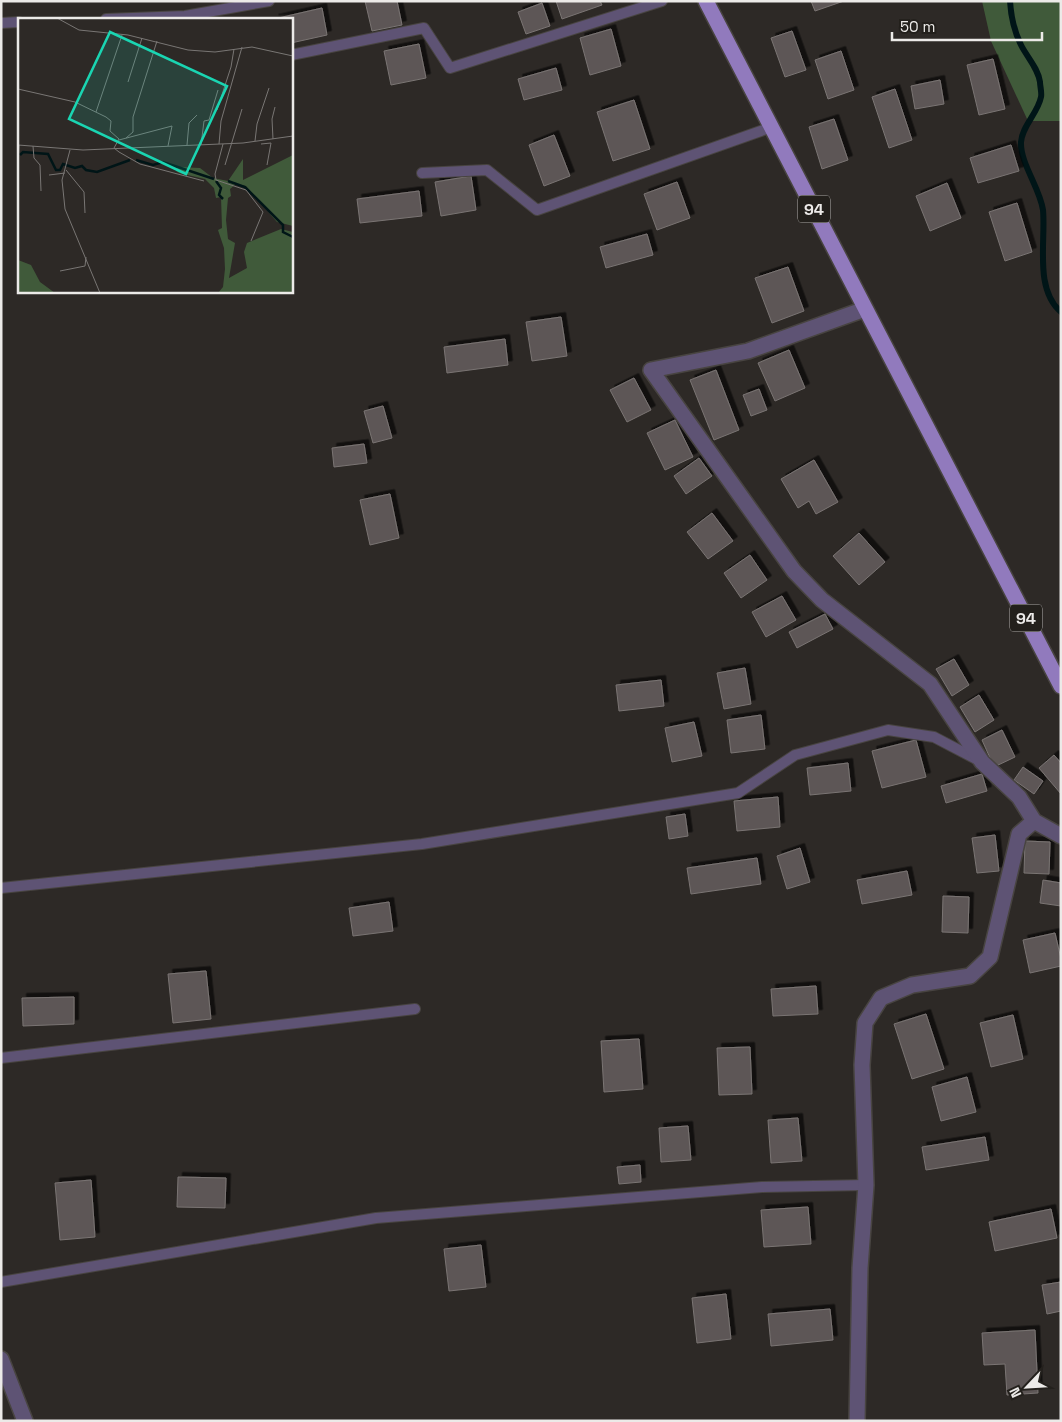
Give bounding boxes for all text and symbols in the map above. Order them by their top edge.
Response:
scale bar [892,10,1042,42]
text: 50 m [900,17,935,36]
inset map [18,18,292,292]
road number: 94 [798,195,830,222]
road number: 94 [1010,604,1042,632]
north arrow [1002,1362,1052,1412]
text: N [1005,1384,1025,1401]

